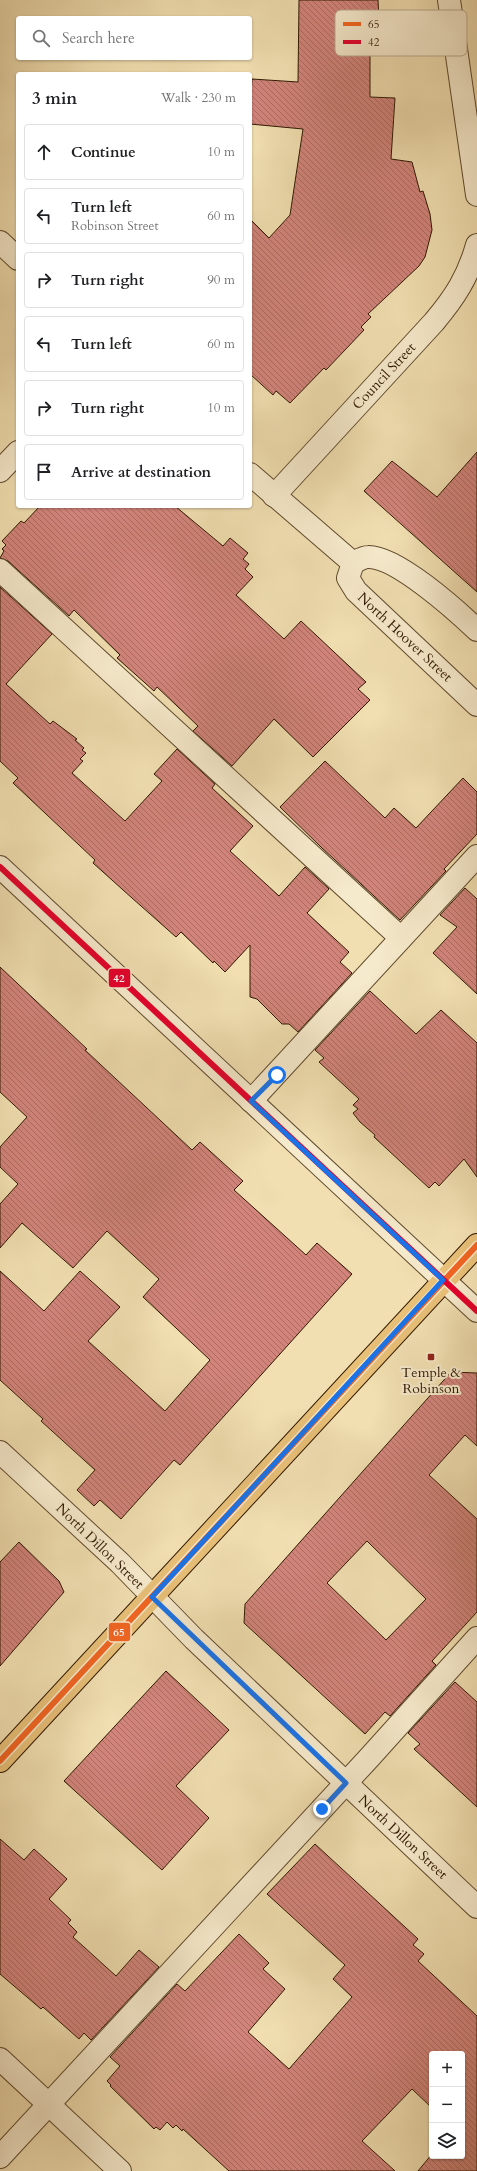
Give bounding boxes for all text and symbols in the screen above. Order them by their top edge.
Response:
legend [335,10,467,56]
search box [16,16,252,60]
text: 65 [368,17,379,32]
icon: search [30,27,52,49]
text: Search here [62,28,135,48]
text: 42 [368,35,380,50]
text: 3 min [32,87,77,110]
text: Walk · 230 m [161,89,236,107]
icon: ahead [33,141,55,163]
text: Continue [71,142,136,162]
text: 10 m [207,143,235,161]
text: Turn left [71,197,132,217]
icon: left [33,205,55,227]
text: 60 m [207,207,235,225]
text: Robinson Street [71,217,159,235]
icon: right [33,269,55,291]
text: Turn right [71,270,144,290]
text: 90 m [207,271,235,289]
icon: left [33,333,55,355]
text: Turn left [71,334,132,354]
text: 60 m [207,335,235,353]
street label: Council Street [348,338,420,414]
icon: right [33,397,55,419]
text: Turn right [71,398,144,418]
text: 10 m [207,399,235,417]
icon: arrive [33,461,55,483]
text: Arrive at destination [71,462,211,482]
street label: North Hoover Street [353,588,457,686]
line badge: 42 [108,968,131,988]
text: 42 [113,971,125,986]
route start [268,1066,286,1084]
marker: Temple & Robinson [426,1352,436,1362]
place label: Temple & Robinson [401,1363,462,1398]
street label: North Dillon Street [52,1499,149,1593]
line badge: 65 [108,1622,131,1642]
text: 65 [113,1625,125,1640]
street label: North Dillon Street [354,1791,452,1884]
route end [313,1800,331,1818]
map controls [429,2051,465,2159]
button: + [429,2051,465,2087]
button: − [429,2087,465,2123]
button: layers [429,2123,465,2159]

